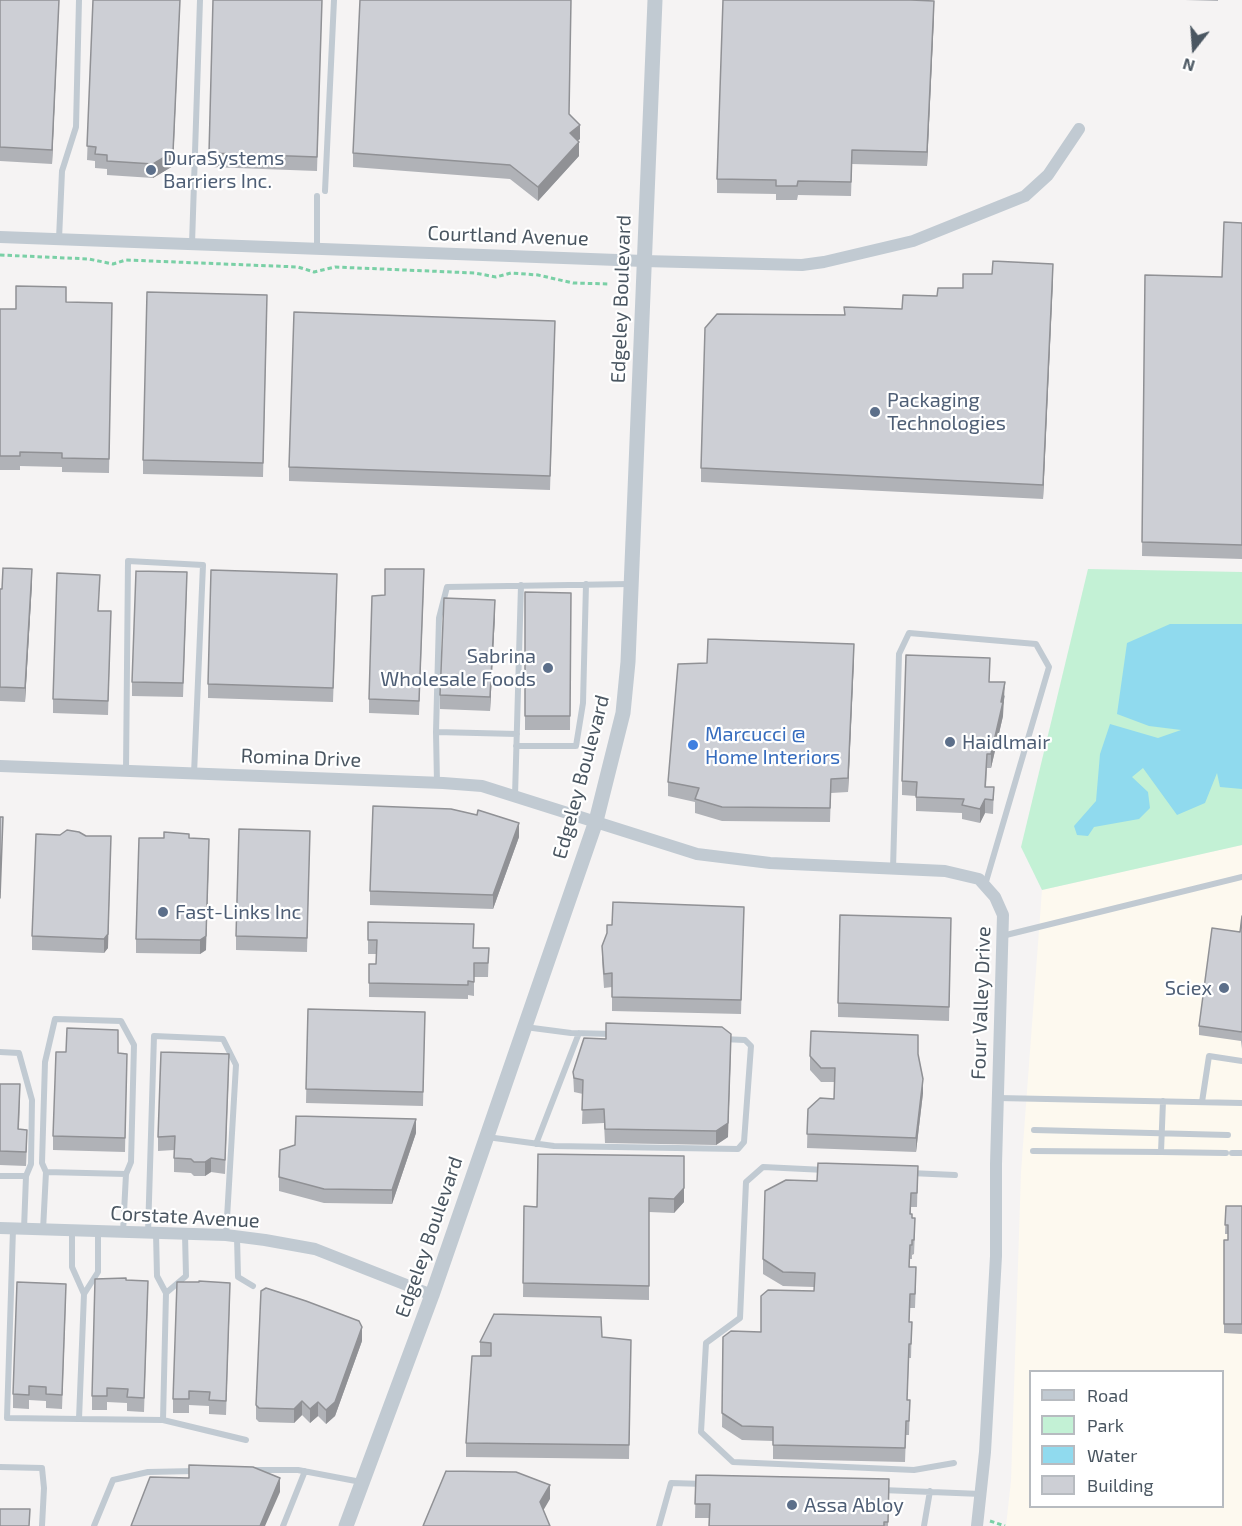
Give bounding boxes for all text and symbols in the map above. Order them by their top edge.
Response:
north arrow [1164,18,1224,78]
text: N [1180,55,1197,76]
place label: DuraSystems Barriers Inc. [163,146,284,193]
marker: DuraSystems Barriers Inc. [144,163,158,177]
street label: Edgeley Boulevard [606,214,636,384]
street label: Courtland Avenue [427,221,589,251]
place label: Packaging Technologies [887,388,1006,435]
marker: Packaging Technologies [868,405,882,419]
place label: Sabrina Wholesale Foods [380,644,536,691]
marker: Sabrina Wholesale Foods [541,661,555,675]
street label: Edgeley Boulevard [548,692,614,862]
place label: Marcucci @ Home Interiors [705,722,840,769]
place label: Haidlmair [962,730,1050,754]
marker: Haidlmair [943,735,957,749]
marker: Marcucci @ Home Interiors [686,738,700,752]
street label: Romina Drive [240,744,362,772]
place label: Fast-Links Inc [175,900,301,924]
marker: Fast-Links Inc [156,905,170,919]
street label: Four Valley Drive [966,926,996,1080]
place label: Sciex [1165,976,1212,1000]
marker: Sciex [1217,981,1231,995]
street label: Edgeley Boulevard [390,1153,468,1321]
street label: Corstate Avenue [110,1201,260,1233]
legend [1029,1370,1224,1508]
text: Road [1087,1384,1128,1406]
text: Park [1087,1414,1124,1436]
text: Water [1087,1444,1137,1466]
text: Building [1087,1474,1154,1496]
place label: Assa Abloy [804,1493,904,1517]
marker: Assa Abloy [785,1498,799,1512]

